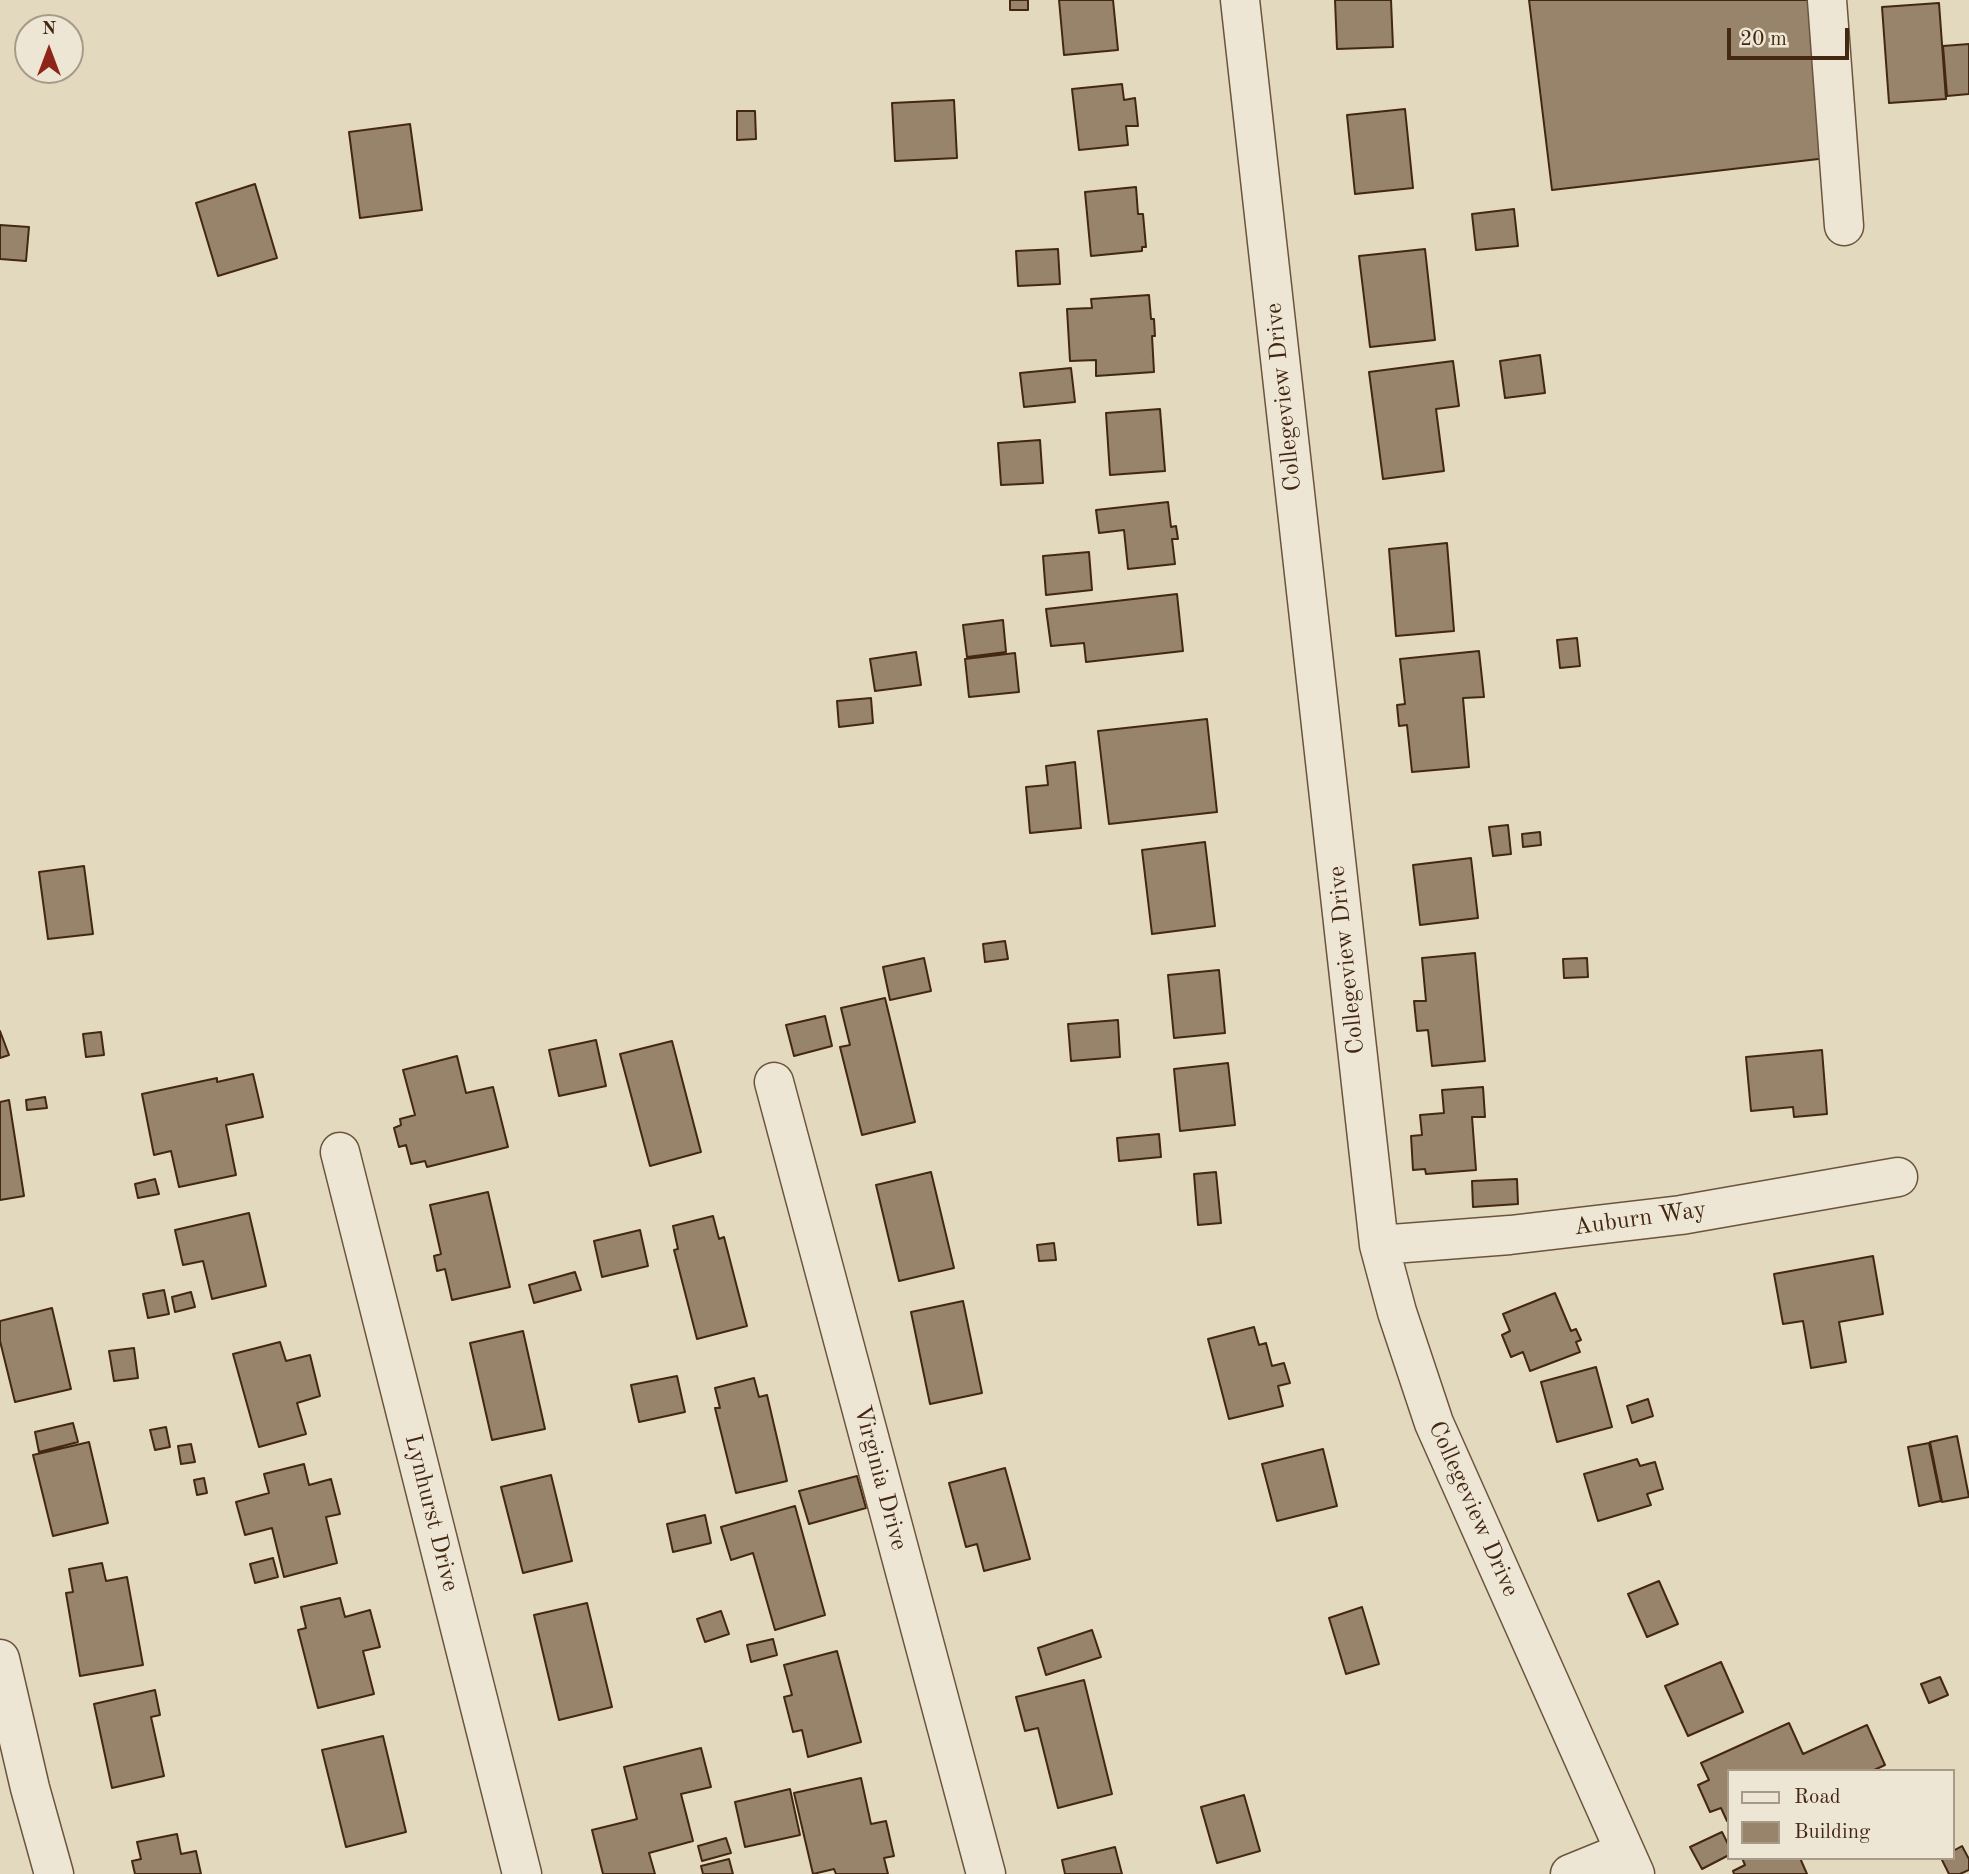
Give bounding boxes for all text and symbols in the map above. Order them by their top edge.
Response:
north arrow [14,14,84,84]
scale bar [1731,14,1854,58]
text: N [42,20,56,39]
text: 20 m [1740,29,1787,50]
street label: Collegeview Drive [1260,301,1308,493]
street label: Collegeview Drive [1323,864,1371,1056]
street label: Auburn Way [1572,1195,1708,1243]
street label: Virginia Drive [847,1402,913,1554]
street label: Collegeview Drive [1421,1417,1525,1601]
street label: Lynhurst Drive [398,1432,464,1594]
legend [1728,1769,1955,1860]
text: Road [1794,1787,1841,1808]
text: Building [1794,1822,1870,1843]

